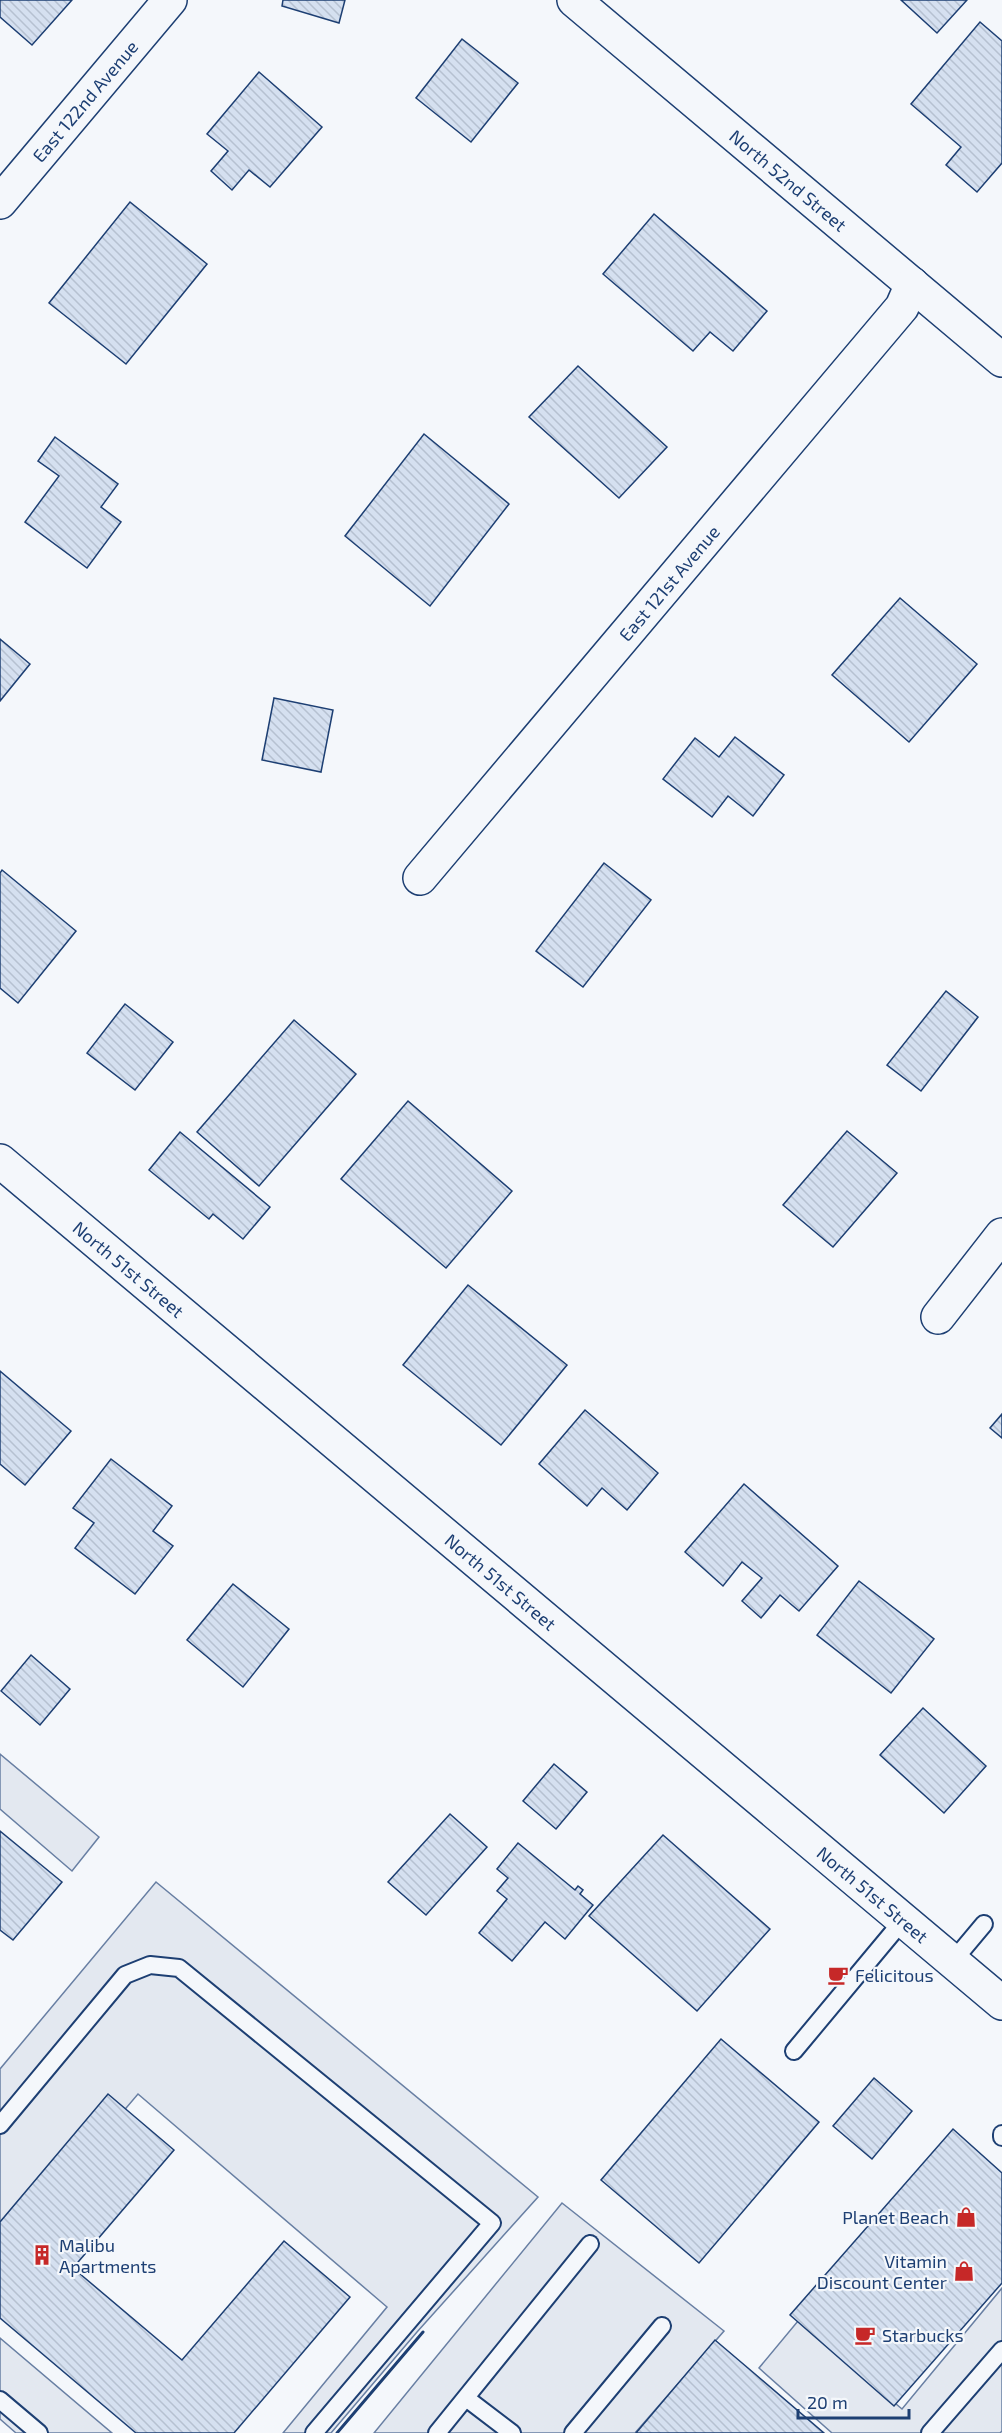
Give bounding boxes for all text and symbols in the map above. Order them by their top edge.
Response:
street label: East 122nd Avenue [28,36,142,166]
street label: North 52nd Street [725,125,851,236]
street label: East 121st Avenue [614,521,724,645]
street label: North 51st Street [69,1216,189,1322]
street label: North 51st Street [441,1529,561,1635]
street label: North 51st Street [813,1841,933,1947]
cafe icon: Felicitous [826,1963,850,1987]
place label: Felicitous [855,1964,934,1986]
shop icon: Planet Beach [954,2205,978,2229]
place label: Planet Beach [842,2206,949,2228]
place label: Malibu Apartments [59,2234,157,2277]
building icon: Malibu Apartments [30,2243,54,2267]
place label: Vitamin Discount Center [817,2250,947,2293]
shop icon: Vitamin Discount Center [952,2259,976,2283]
cafe icon: Starbucks [853,2323,877,2347]
place label: Starbucks [882,2324,964,2346]
scale bar [798,2382,909,2420]
text: 20 m [807,2391,848,2413]

